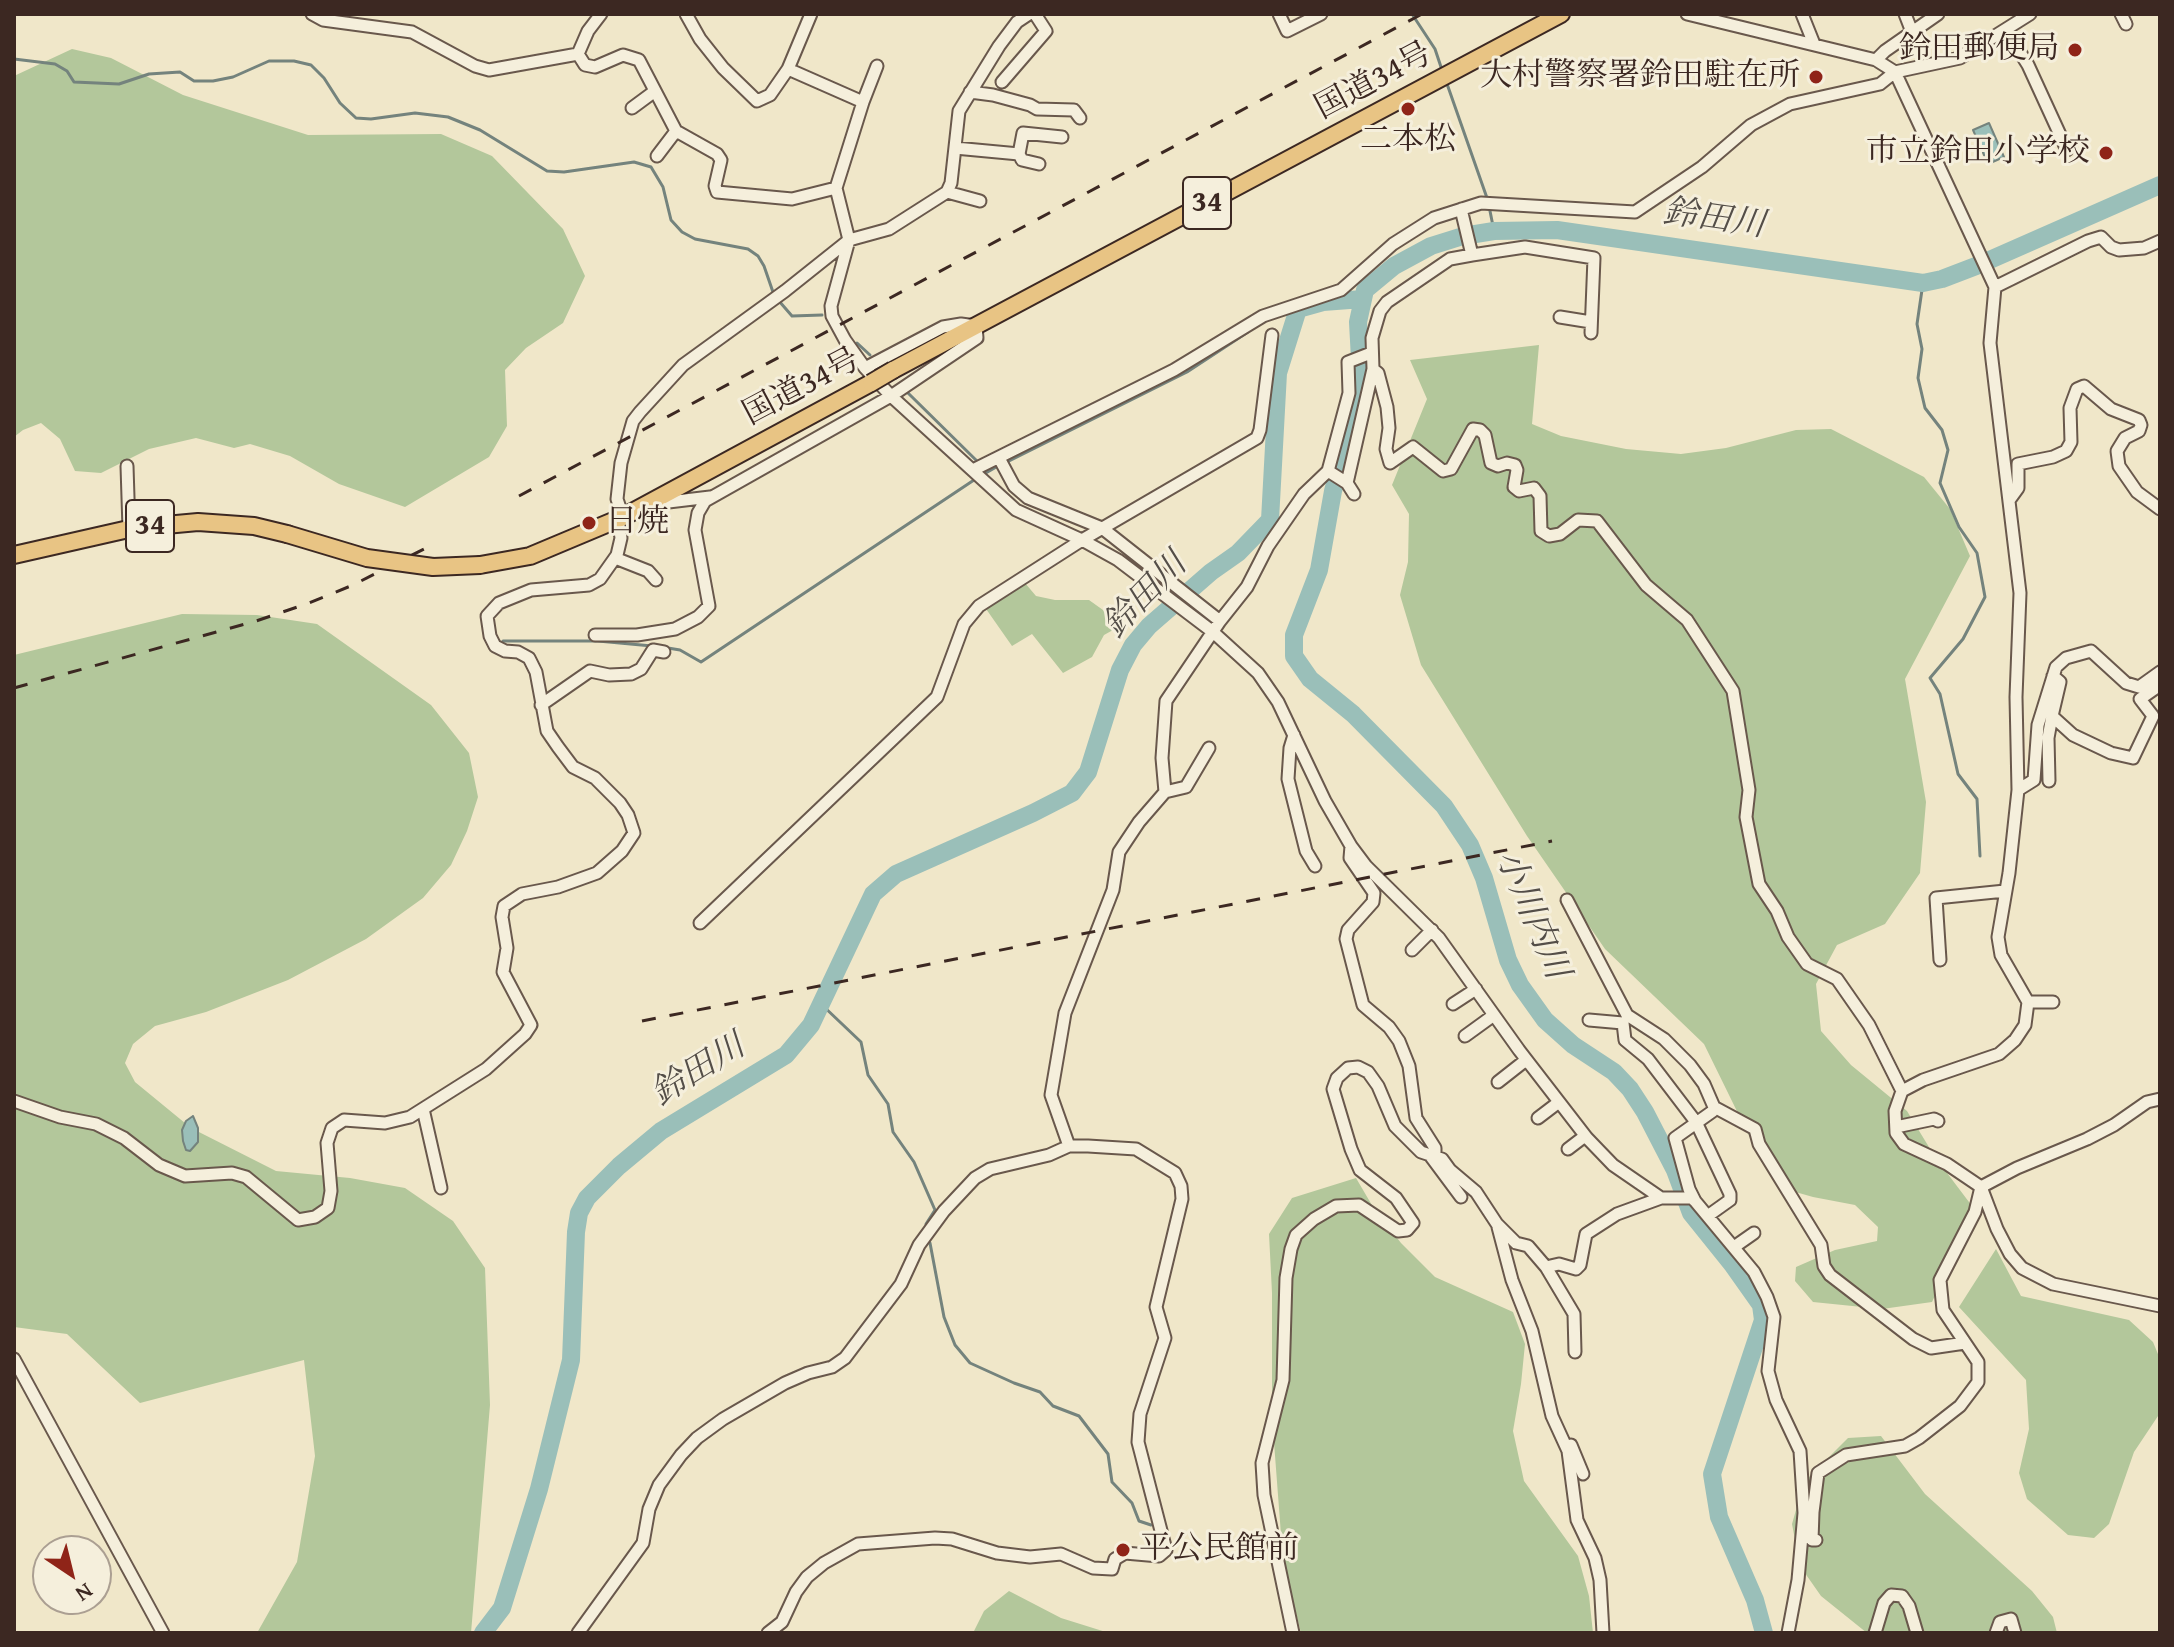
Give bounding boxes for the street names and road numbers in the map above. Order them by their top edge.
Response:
street label: 国道34号 [1309,35,1439,129]
road number: 34 [1183,177,1231,229]
street label: 国道34号 [737,341,867,435]
road number: 34 [126,500,174,552]

